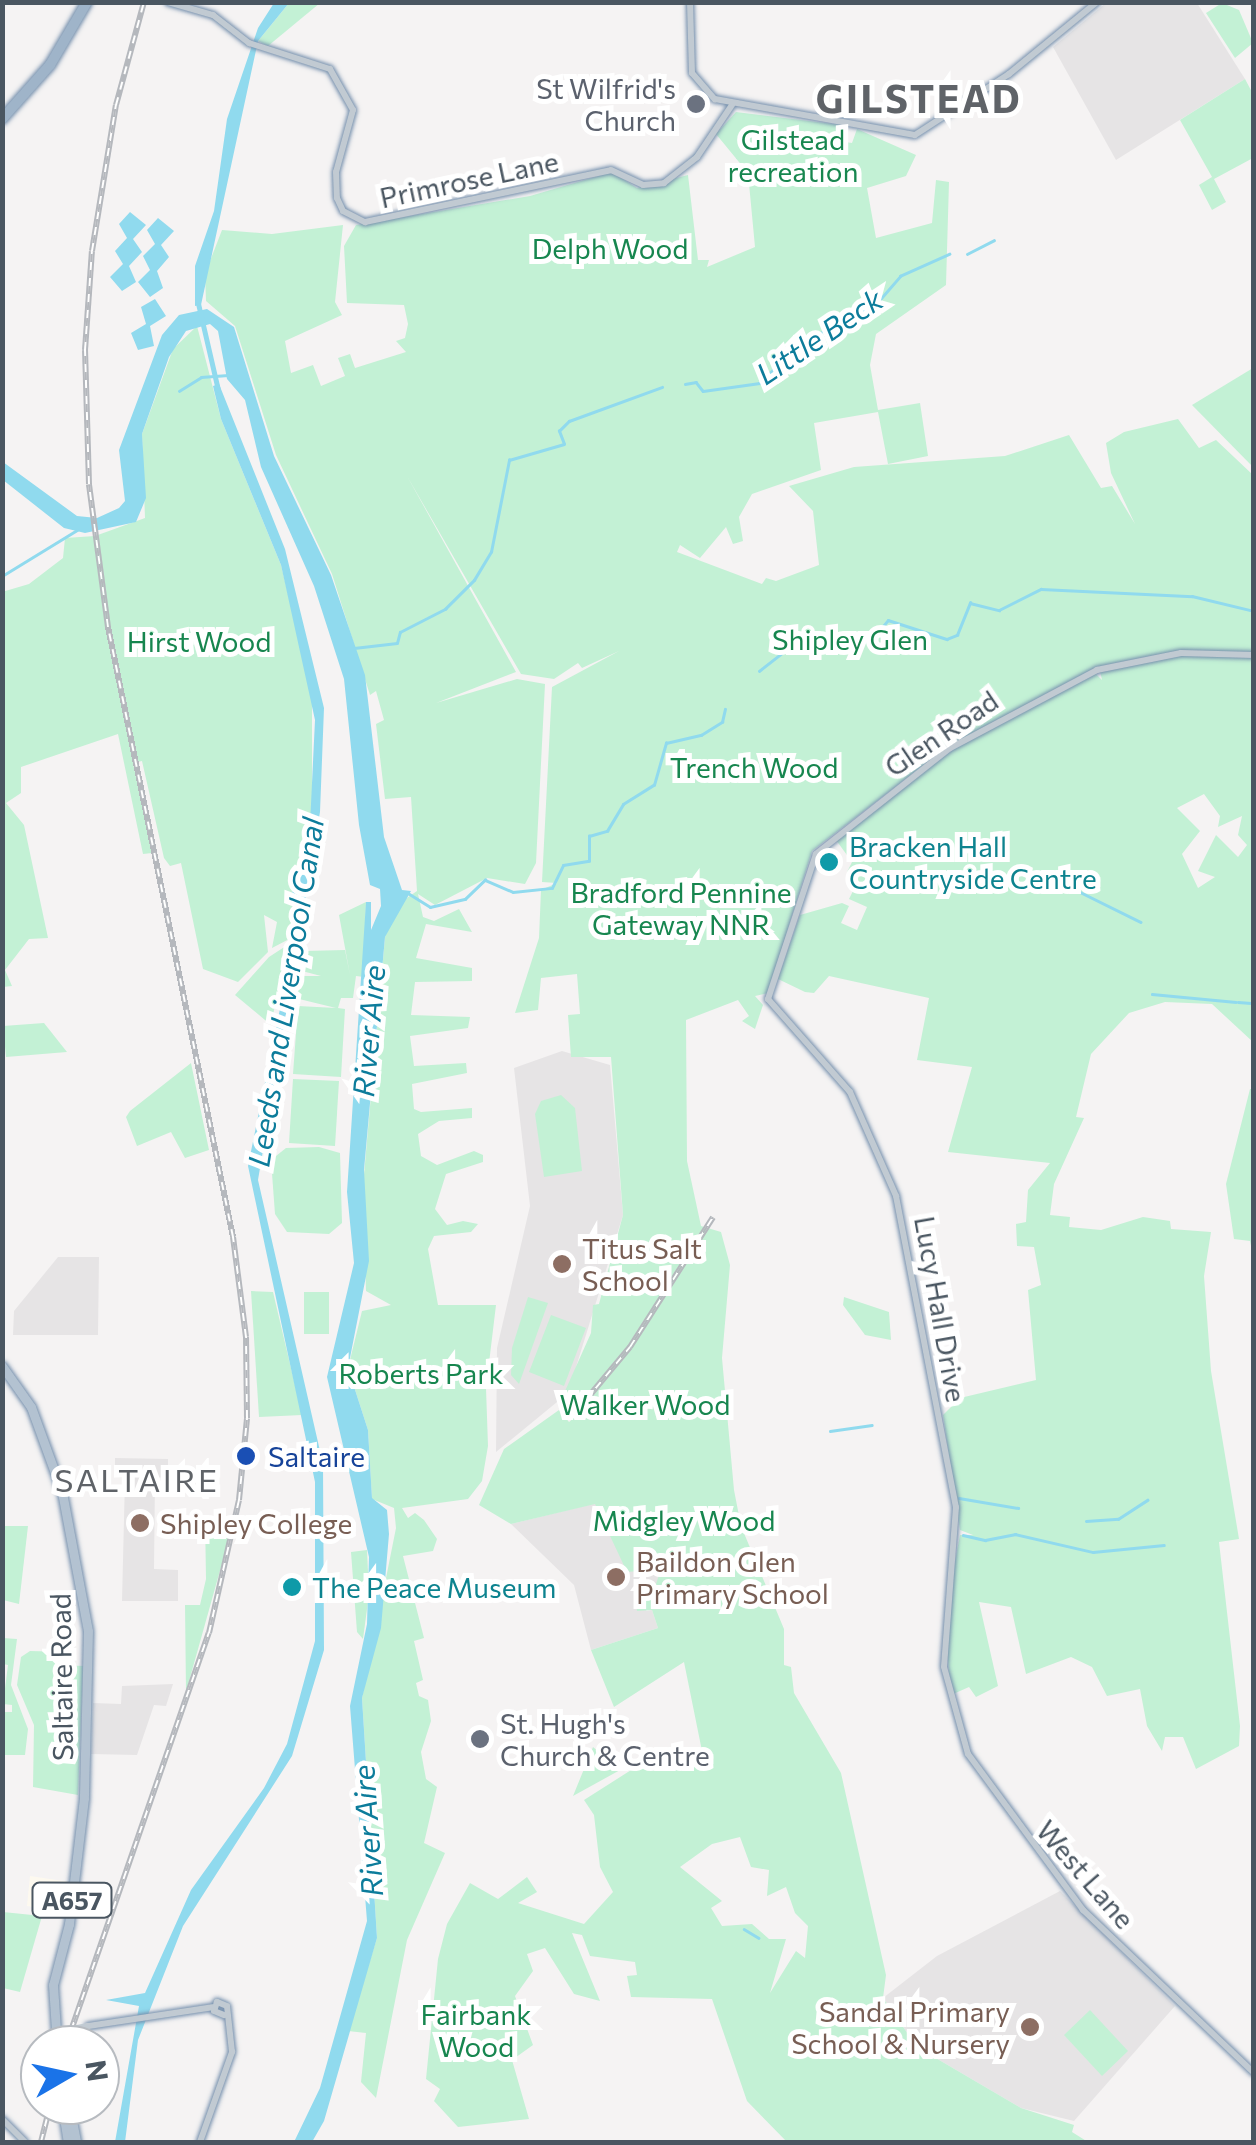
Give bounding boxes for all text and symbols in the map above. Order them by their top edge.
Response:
place label: St Wilfrid's Church [536,71,676,137]
district label: GILSTEAD [816,75,1022,121]
marker: St Wilfrid's Church [685,93,707,115]
park label: Gilstead recreation [728,122,858,188]
street label: Primrose Lane [377,144,561,214]
park label: Delph Wood [532,231,688,265]
water label: Little Beck [749,281,889,391]
park label: Shipley Glen [772,622,928,656]
park label: Hirst Wood [127,624,271,658]
street label: Glen Road [878,683,1004,783]
park label: Trench Wood [670,750,838,784]
water label: Leeds and Liverpool Canal [240,815,330,1169]
place label: Bracken Hall Countryside Centre [849,829,1097,895]
marker: Bracken Hall Countryside Centre [818,851,840,873]
park label: Bradford Pennine Gateway NNR [570,875,792,941]
water label: River Aire [344,964,392,1098]
street label: Lucy Hall Drive [908,1213,974,1405]
place label: Titus Salt School [582,1231,702,1297]
marker: Titus Salt School [551,1253,573,1275]
park label: Roberts Park [338,1356,504,1390]
park label: Walker Wood [560,1387,730,1421]
place label: Saltaire [268,1439,365,1473]
marker: Saltaire [233,1443,259,1469]
district label: SALTAIRE [54,1460,220,1498]
park label: Midgley Wood [593,1503,775,1537]
place label: Shipley College [160,1506,352,1540]
marker: Shipley College [129,1512,151,1534]
place label: Baildon Glen Primary School [636,1544,829,1610]
marker: Baildon Glen Primary School [605,1566,627,1588]
place label: The Peace Museum [312,1570,557,1604]
marker: The Peace Museum [281,1576,303,1598]
street label: Saltaire Road [43,1593,79,1761]
place label: St. Hugh's Church & Centre [500,1706,710,1772]
marker: St. Hugh's Church & Centre [469,1728,491,1750]
water label: River Aire [344,1764,390,1898]
street label: West Lane [1030,1813,1142,1935]
road number: A657 [30,1880,114,1920]
place label: Sandal Primary School & Nursery [791,1994,1010,2060]
park label: Fairbank Wood [421,1997,531,2063]
marker: Sandal Primary School & Nursery [1019,2016,1041,2038]
north arrow [20,2025,120,2125]
text: N [79,2058,116,2084]

